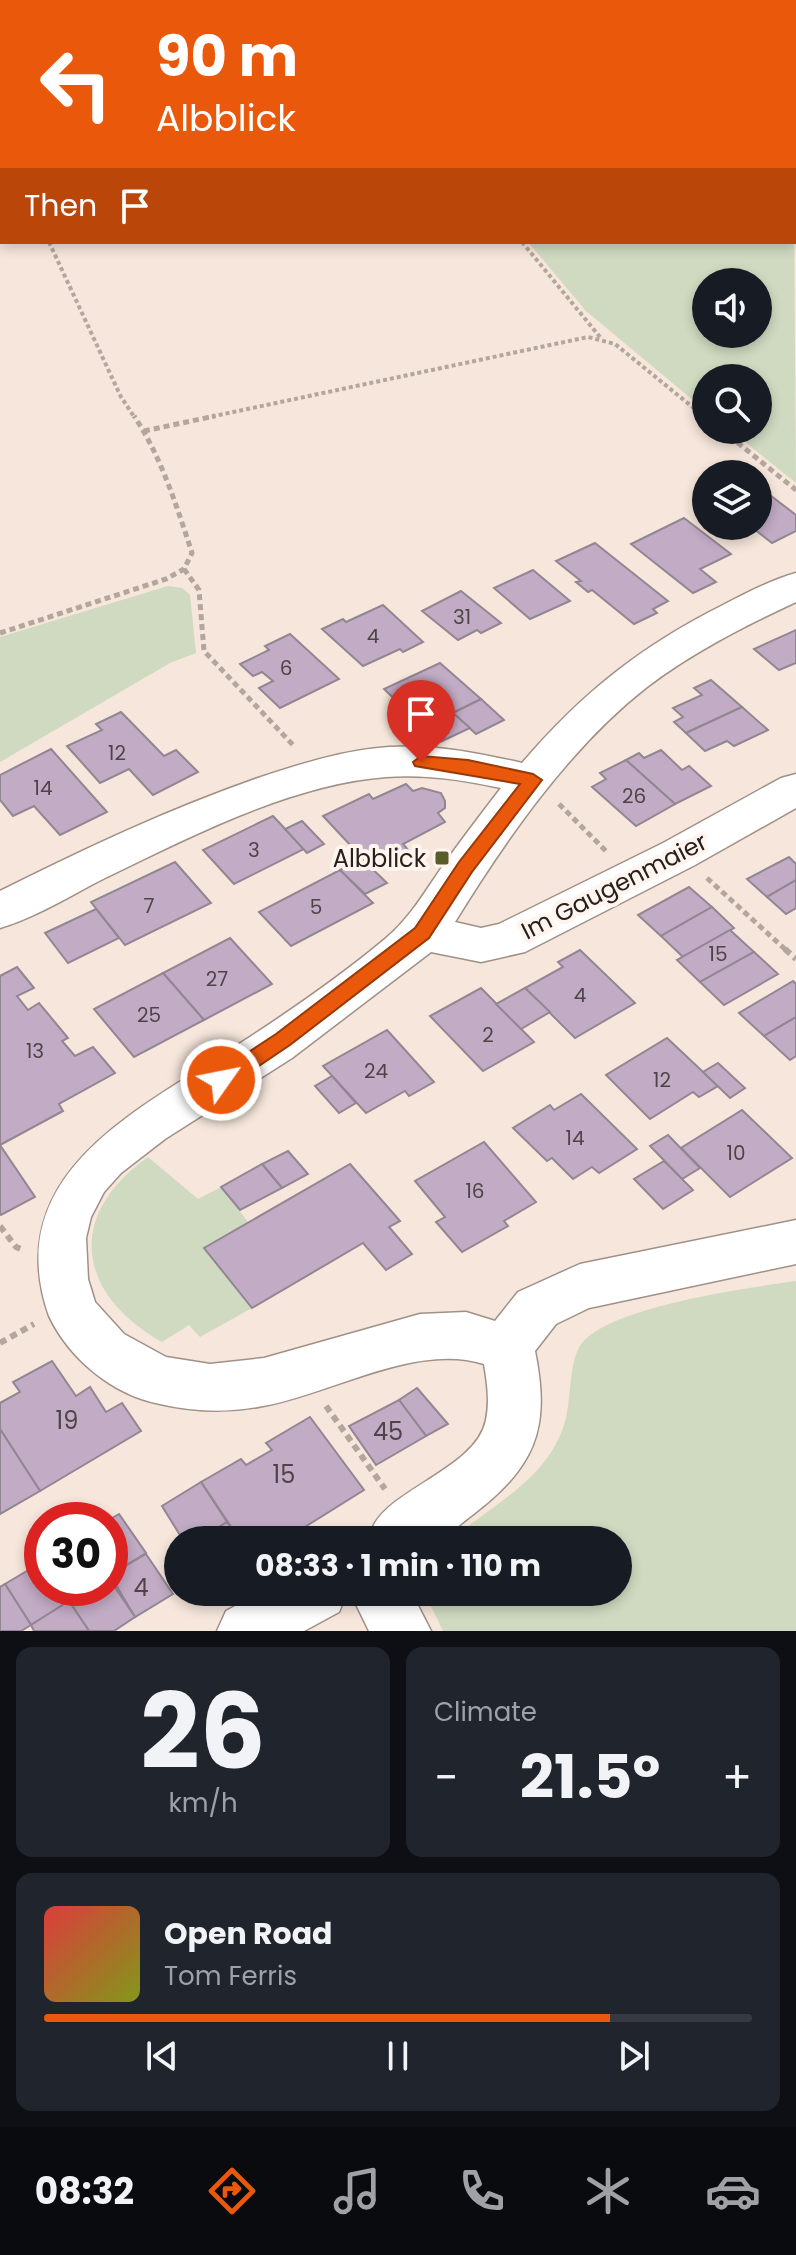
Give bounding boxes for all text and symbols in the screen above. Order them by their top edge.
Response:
text: 90 m [156,17,298,96]
icon: left [24,32,128,136]
text: Albblick [156,93,296,144]
text: Then [24,184,97,227]
icon: arrive [113,184,157,228]
map controls [692,268,772,540]
button: sound [692,268,772,348]
button: search [692,364,772,444]
button: layers [692,460,772,540]
house number: 31 [453,603,471,631]
house number: 4 [367,622,379,650]
house number: 6 [280,654,292,682]
pin [387,680,455,762]
icon: arrive [399,692,443,736]
house number: 12 [108,739,126,767]
house number: 14 [34,774,52,802]
house number: 26 [622,782,646,810]
street label: Im Gaugenmaier [515,825,713,947]
house number: 3 [248,836,260,864]
place label: Albblick [333,842,427,875]
marker: Albblick [433,849,451,867]
house number: 7 [144,892,155,920]
house number: 5 [310,893,322,921]
house number: 15 [709,940,727,968]
house number: 27 [206,965,228,993]
house number: 4 [574,981,586,1009]
house number: 25 [137,1001,161,1029]
house number: 2 [482,1021,494,1049]
house number: 13 [26,1037,44,1065]
position arrow [179,1038,263,1122]
house number: 24 [364,1057,388,1085]
house number: 12 [653,1066,671,1094]
house number: 14 [566,1124,584,1152]
house number: 10 [727,1139,745,1167]
house number: 16 [465,1177,485,1205]
house number: 19 [56,1404,78,1437]
house number: 45 [373,1415,403,1448]
house number: 15 [273,1458,295,1491]
speed limit sign: 30 [24,1502,128,1606]
text: 08:33 · 1 min · 110 m [255,1544,541,1587]
house number: 4 [133,1571,149,1604]
text: 26 [140,1659,266,1804]
text: Climate [434,1694,537,1730]
text: 21.5° [520,1735,660,1819]
text: − [434,1747,458,1808]
text: + [722,1747,752,1808]
text: km/h [168,1785,238,1821]
text: Open Road [164,1912,332,1955]
text: Tom Ferris [164,1958,297,1994]
icon: previous [140,2034,184,2078]
icon: pause [376,2034,420,2078]
icon: next [612,2034,656,2078]
icon: directions [204,2163,260,2219]
icon: music [329,2163,385,2219]
icon: phone [454,2163,510,2219]
icon: climate [580,2163,636,2219]
icon: car [705,2163,761,2219]
text: 08:32 [35,2166,134,2217]

